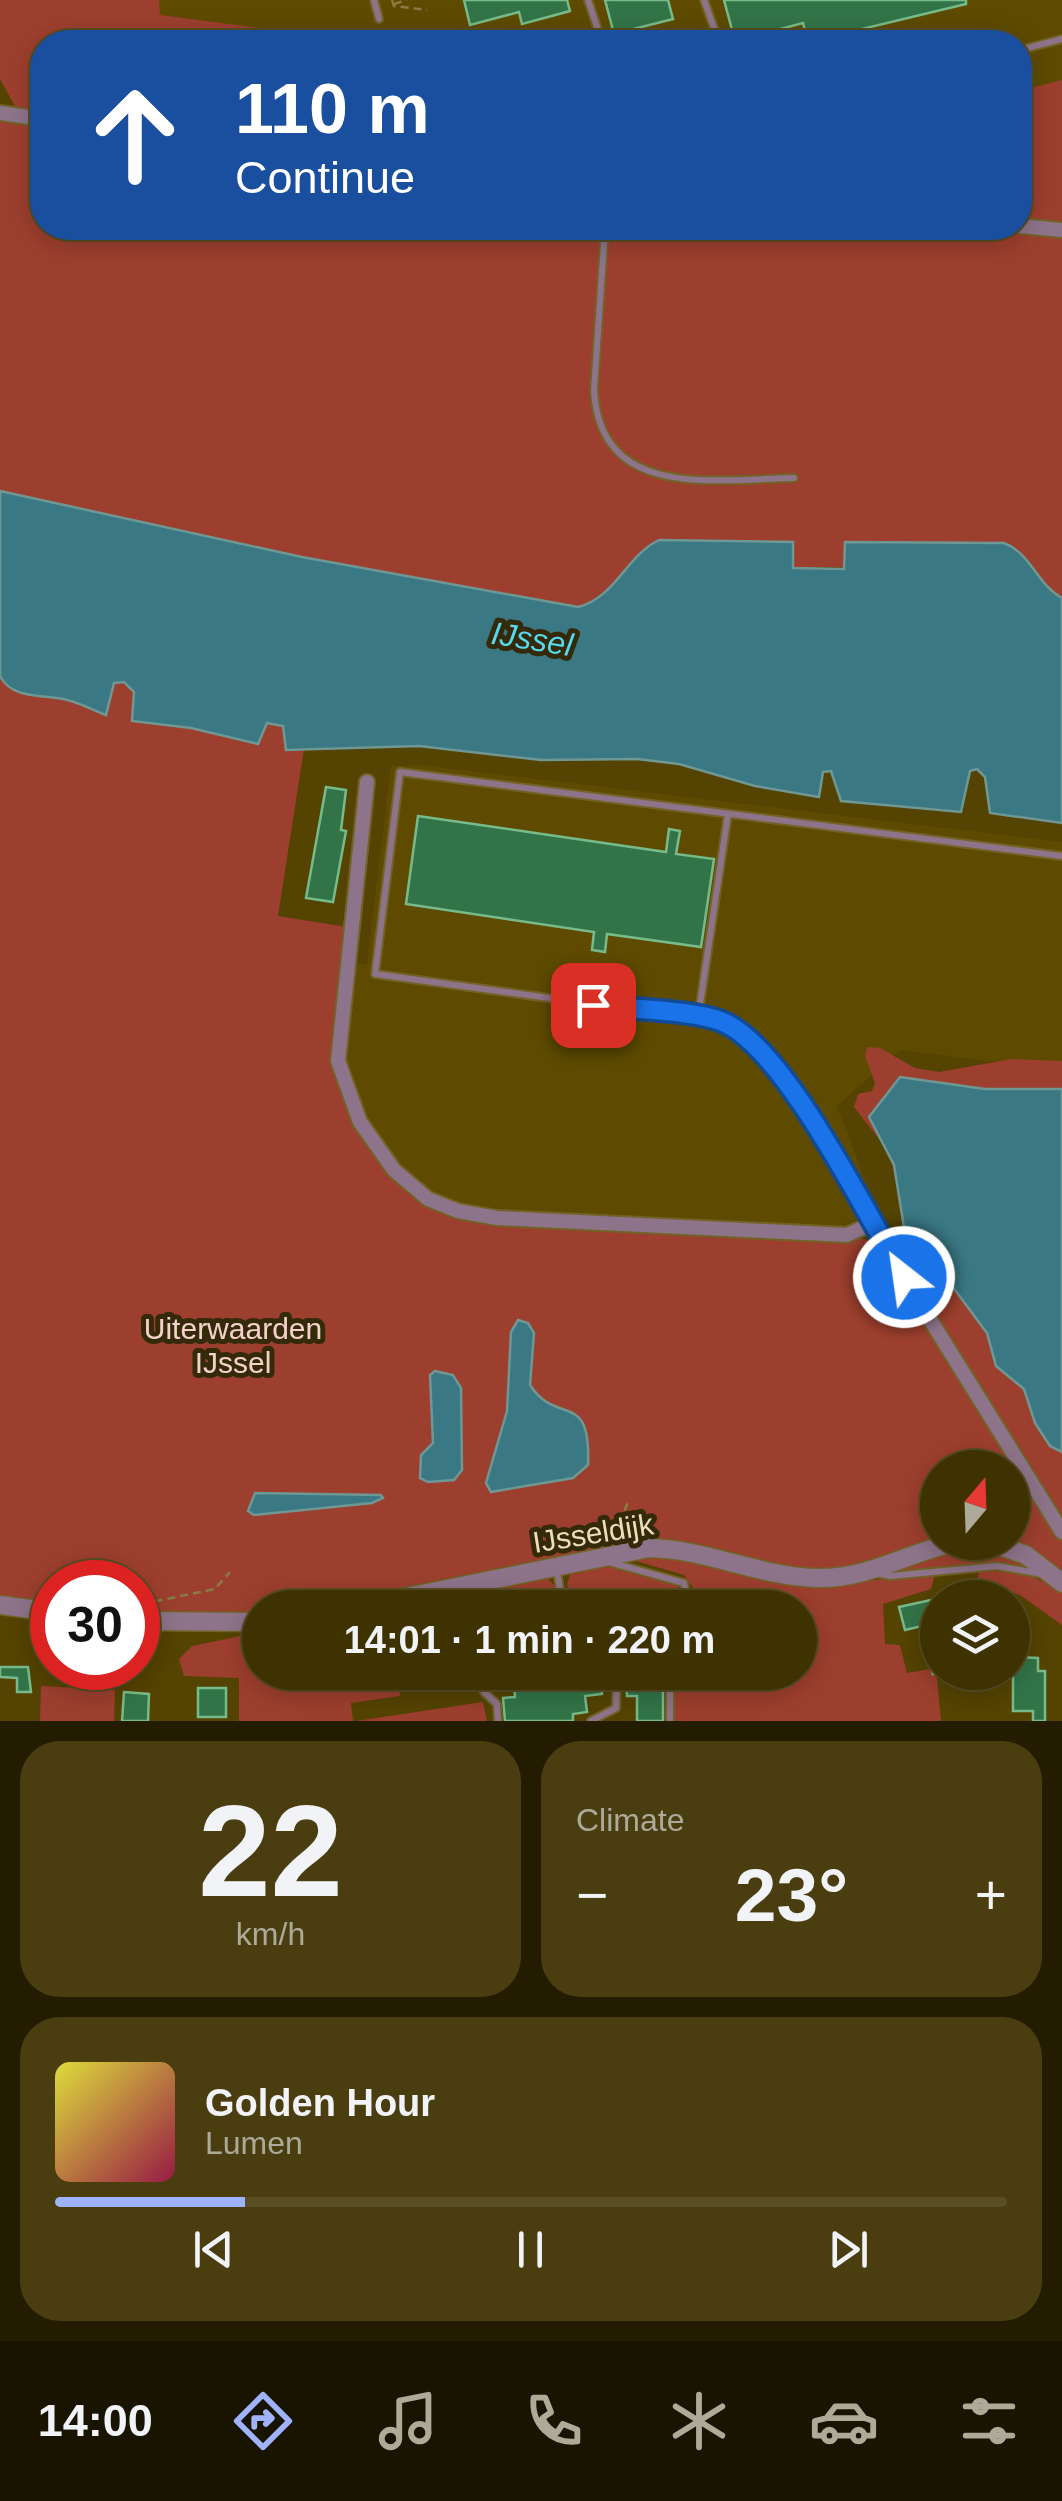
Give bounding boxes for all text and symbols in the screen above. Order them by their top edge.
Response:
icon: ahead [70,70,200,200]
text: 110 m [235,70,430,148]
text: Continue [235,152,415,203]
water label: IJssel [489,615,576,663]
pin [551,963,636,1048]
icon: arrive [566,978,621,1033]
position arrow [852,1225,956,1329]
park label: Uiterwaarden IJssel [144,1312,322,1379]
north arrow [920,1450,1030,1560]
map controls [920,1450,1030,1690]
street label: IJsseldijk [530,1507,657,1559]
speed limit sign: 30 [30,1560,160,1690]
button: layers [920,1580,1030,1690]
text: 14:01 · 1 min · 220 m [344,1619,715,1661]
text: 22 [198,1778,343,1924]
text: Climate [576,1802,684,1838]
text: 23° [735,1853,848,1937]
text: − [576,1864,608,1926]
text: + [975,1864,1007,1926]
text: km/h [236,1916,305,1952]
text: Golden Hour [205,2082,435,2124]
text: Lumen [205,2125,303,2161]
icon: previous [186,2222,241,2277]
icon: pause [503,2222,558,2277]
icon: next [821,2222,876,2277]
icon: directions [228,2386,298,2456]
icon: music [373,2386,443,2456]
icon: phone [519,2386,589,2456]
icon: climate [664,2386,734,2456]
icon: car [809,2386,879,2456]
icon: filters [954,2386,1024,2456]
text: 14:00 [38,2395,153,2446]

